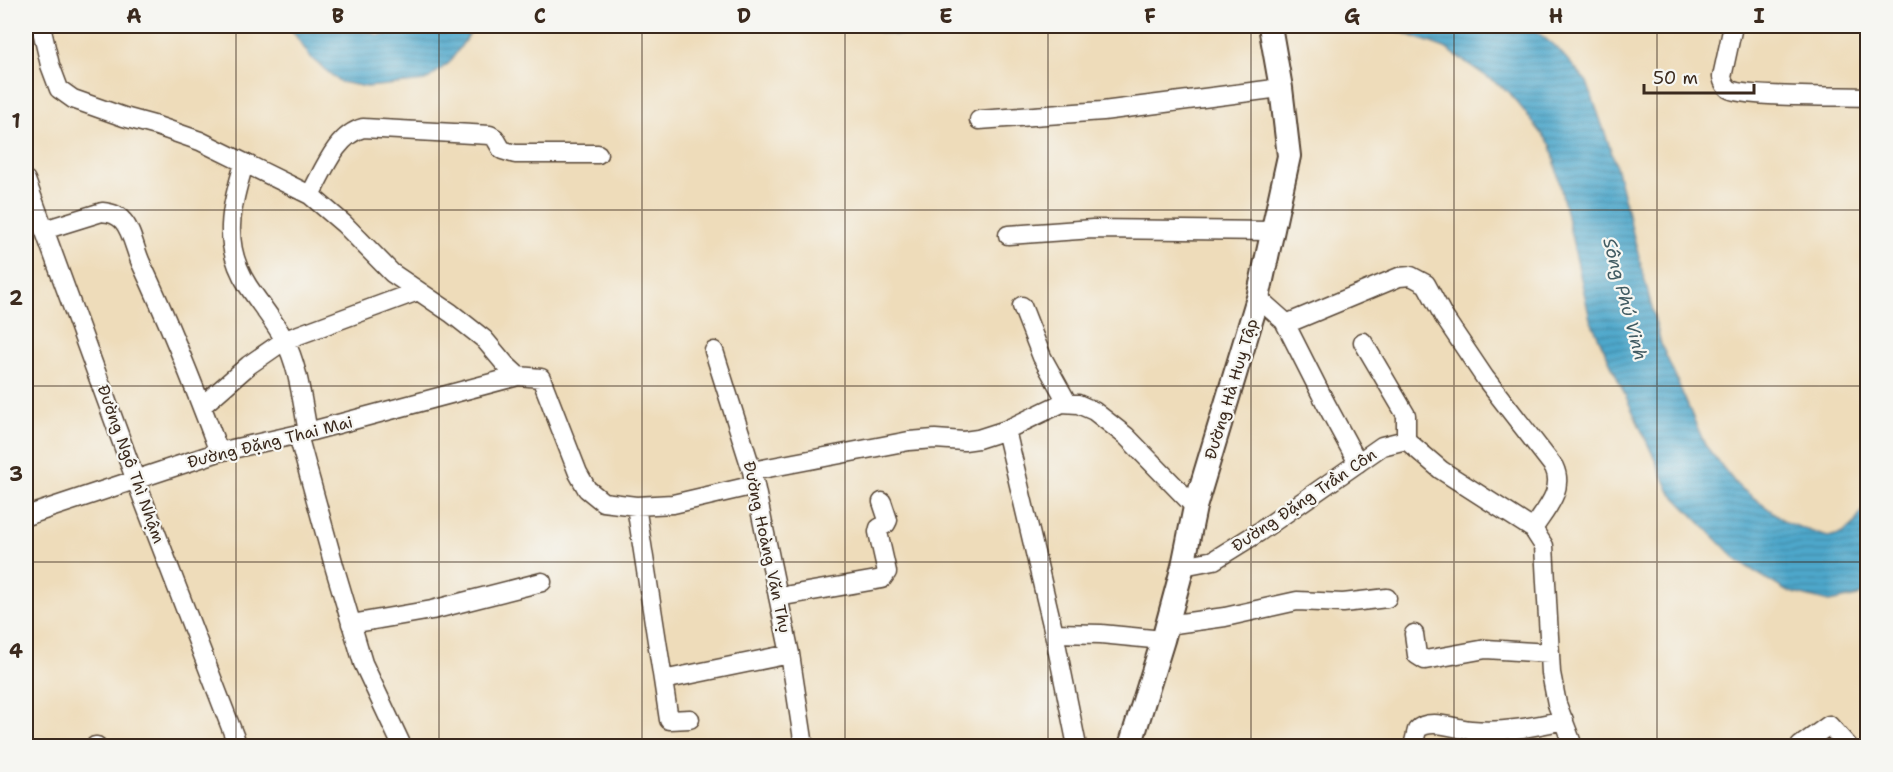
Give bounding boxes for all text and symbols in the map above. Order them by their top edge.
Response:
text: A [126,3,142,29]
text: B [332,3,344,29]
text: C [534,3,546,29]
text: D [737,3,751,29]
text: E [939,3,953,29]
text: F [1144,3,1156,29]
text: G [1344,3,1360,29]
text: H [1549,3,1563,29]
text: I [1753,3,1765,29]
scale bar [1644,57,1754,95]
text: 50 m [1653,66,1698,90]
text: 1 [11,108,21,134]
water label: Sông Phú Vinh [1597,235,1653,363]
text: 2 [9,285,23,311]
street label: Đường Hà Huy Tập [1200,316,1262,462]
street label: Đường Ngô Thì Nhậm [93,382,170,546]
street label: Đường Đặng Thai Mai [185,411,355,473]
street label: Đường Đặng Trần Côn [1228,444,1381,556]
street label: Đường Hoàng Văn Thụ [739,459,795,635]
text: 3 [9,461,23,487]
text: 4 [9,638,23,664]

